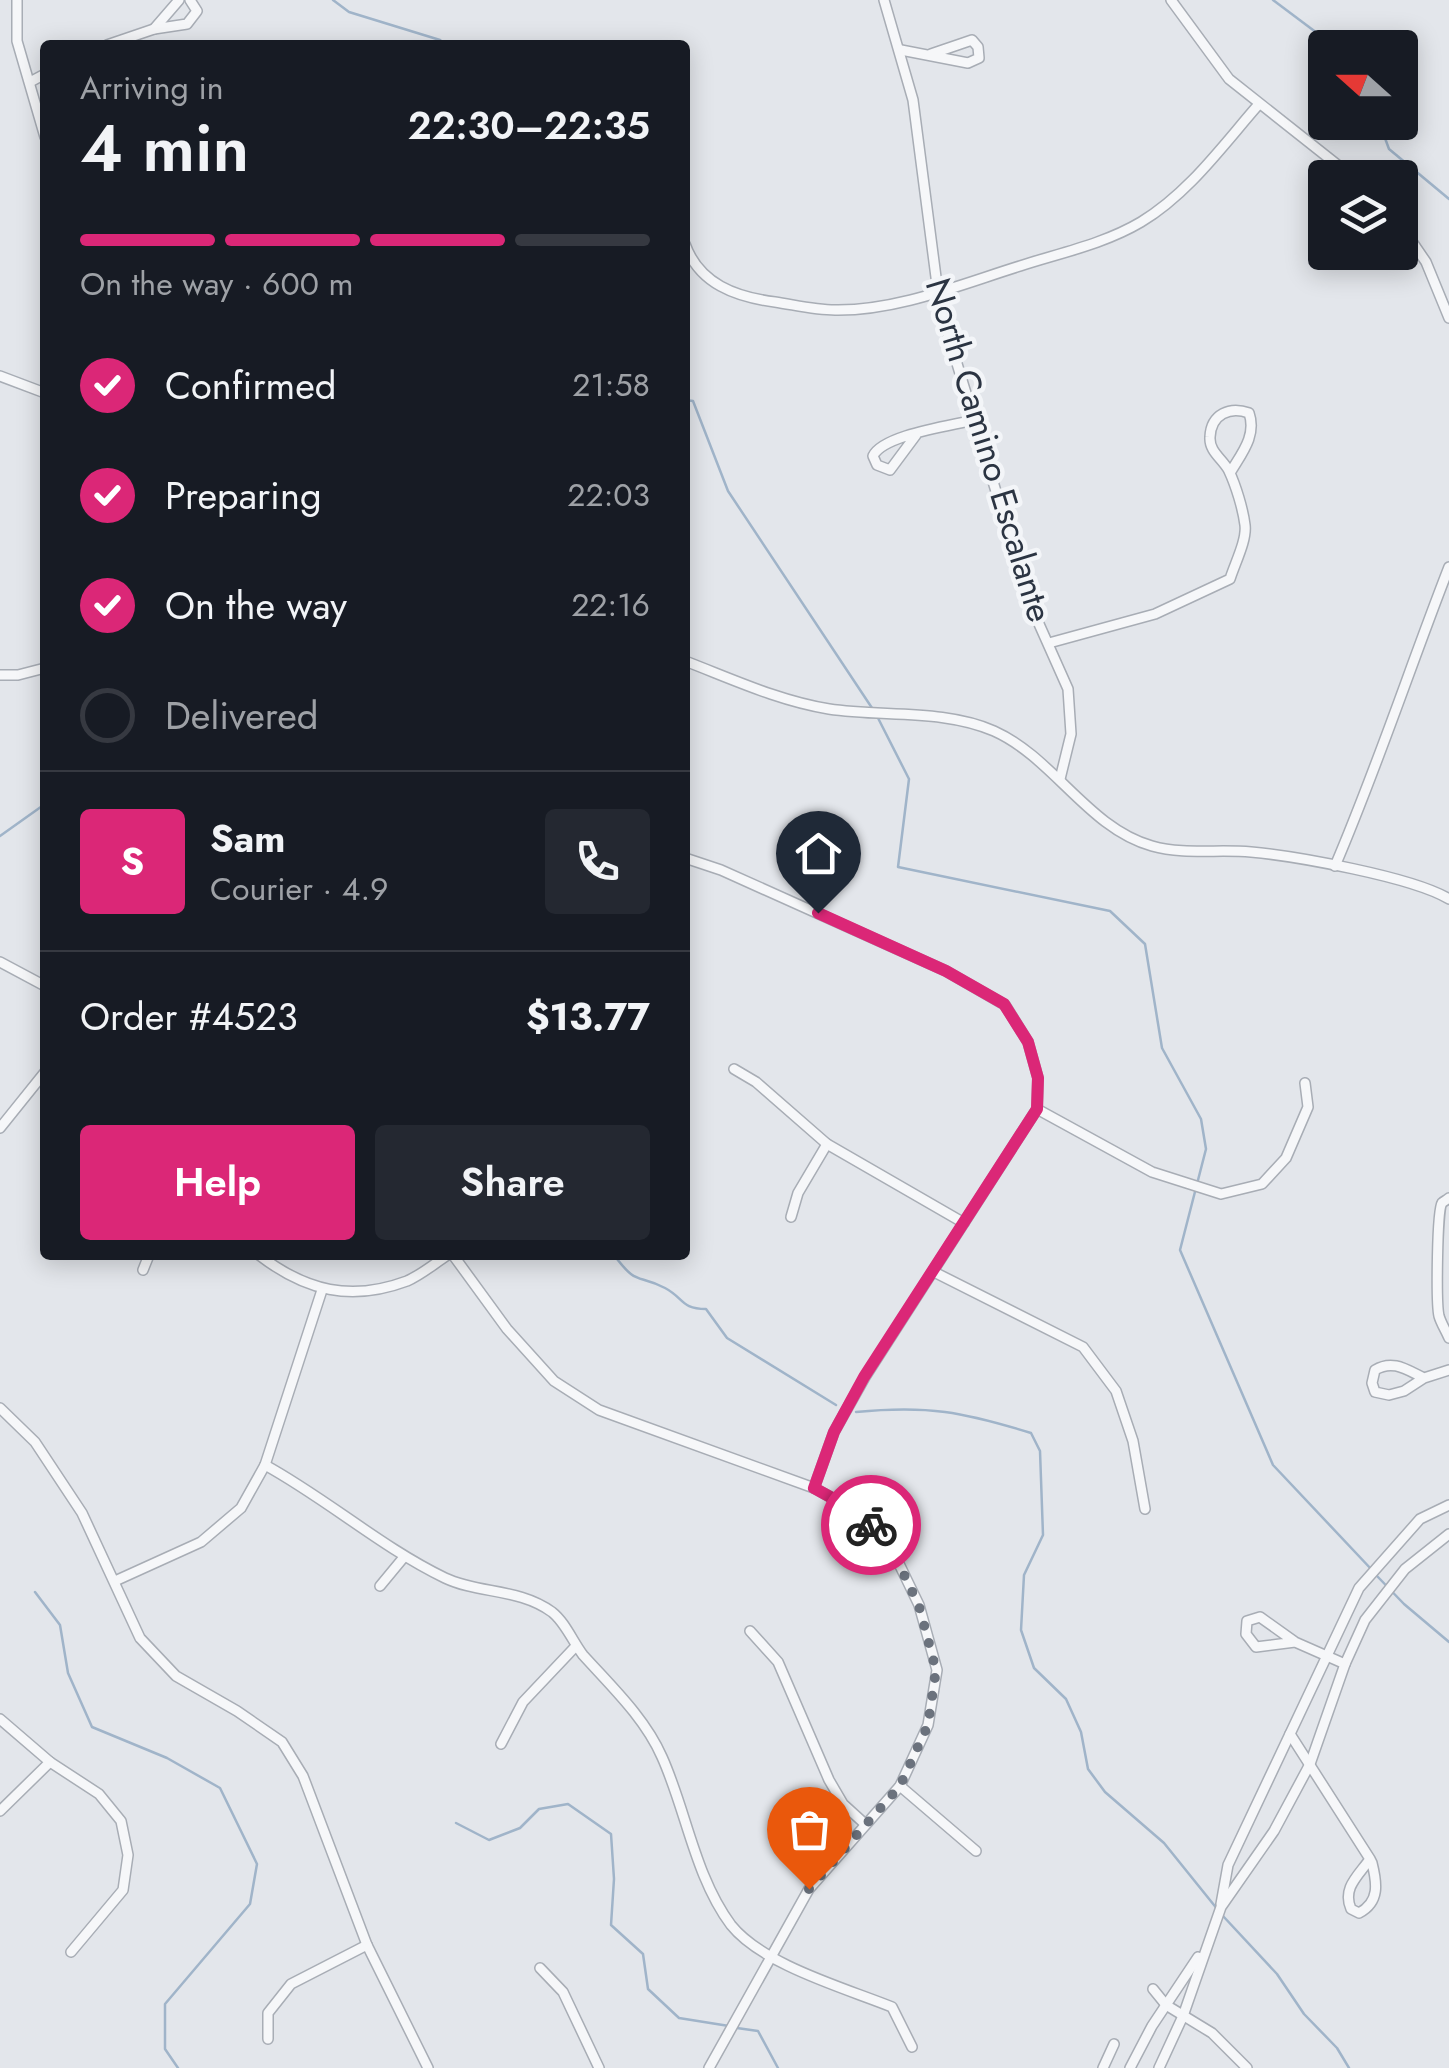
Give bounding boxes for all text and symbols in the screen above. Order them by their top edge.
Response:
north arrow [1308,30,1418,140]
map controls [1308,30,1418,270]
text: Arriving in [80,65,224,111]
text: 22:30–22:35 [408,98,650,153]
text: 4 min [80,101,249,195]
button: layers [1308,160,1418,270]
text: On the way · 600 m [80,261,354,307]
street label: North Camino Escalante [913,272,1065,628]
icon: check [80,358,135,413]
text: Confirmed [165,358,336,413]
text: 21:58 [572,362,650,408]
icon: check [80,468,135,523]
text: Preparing [165,468,322,523]
text: 22:03 [567,472,650,518]
icon: check [80,578,135,633]
text: On the way [165,578,347,633]
text: 22:16 [571,582,650,628]
text: Delivered [165,688,318,743]
button: phone [545,809,650,914]
text: Sam [210,811,285,866]
pin [776,811,861,914]
icon: home [791,826,846,881]
text: S [121,834,144,889]
text: Courier · 4.9 [210,866,388,912]
text: Order #4523 [80,989,298,1044]
text: $13.77 [526,989,650,1044]
button: Help [80,1125,355,1240]
button: Share [375,1125,650,1240]
courier [821,1475,921,1575]
icon: bike [844,1498,899,1553]
pin [767,1787,852,1890]
icon: bag [782,1802,837,1857]

